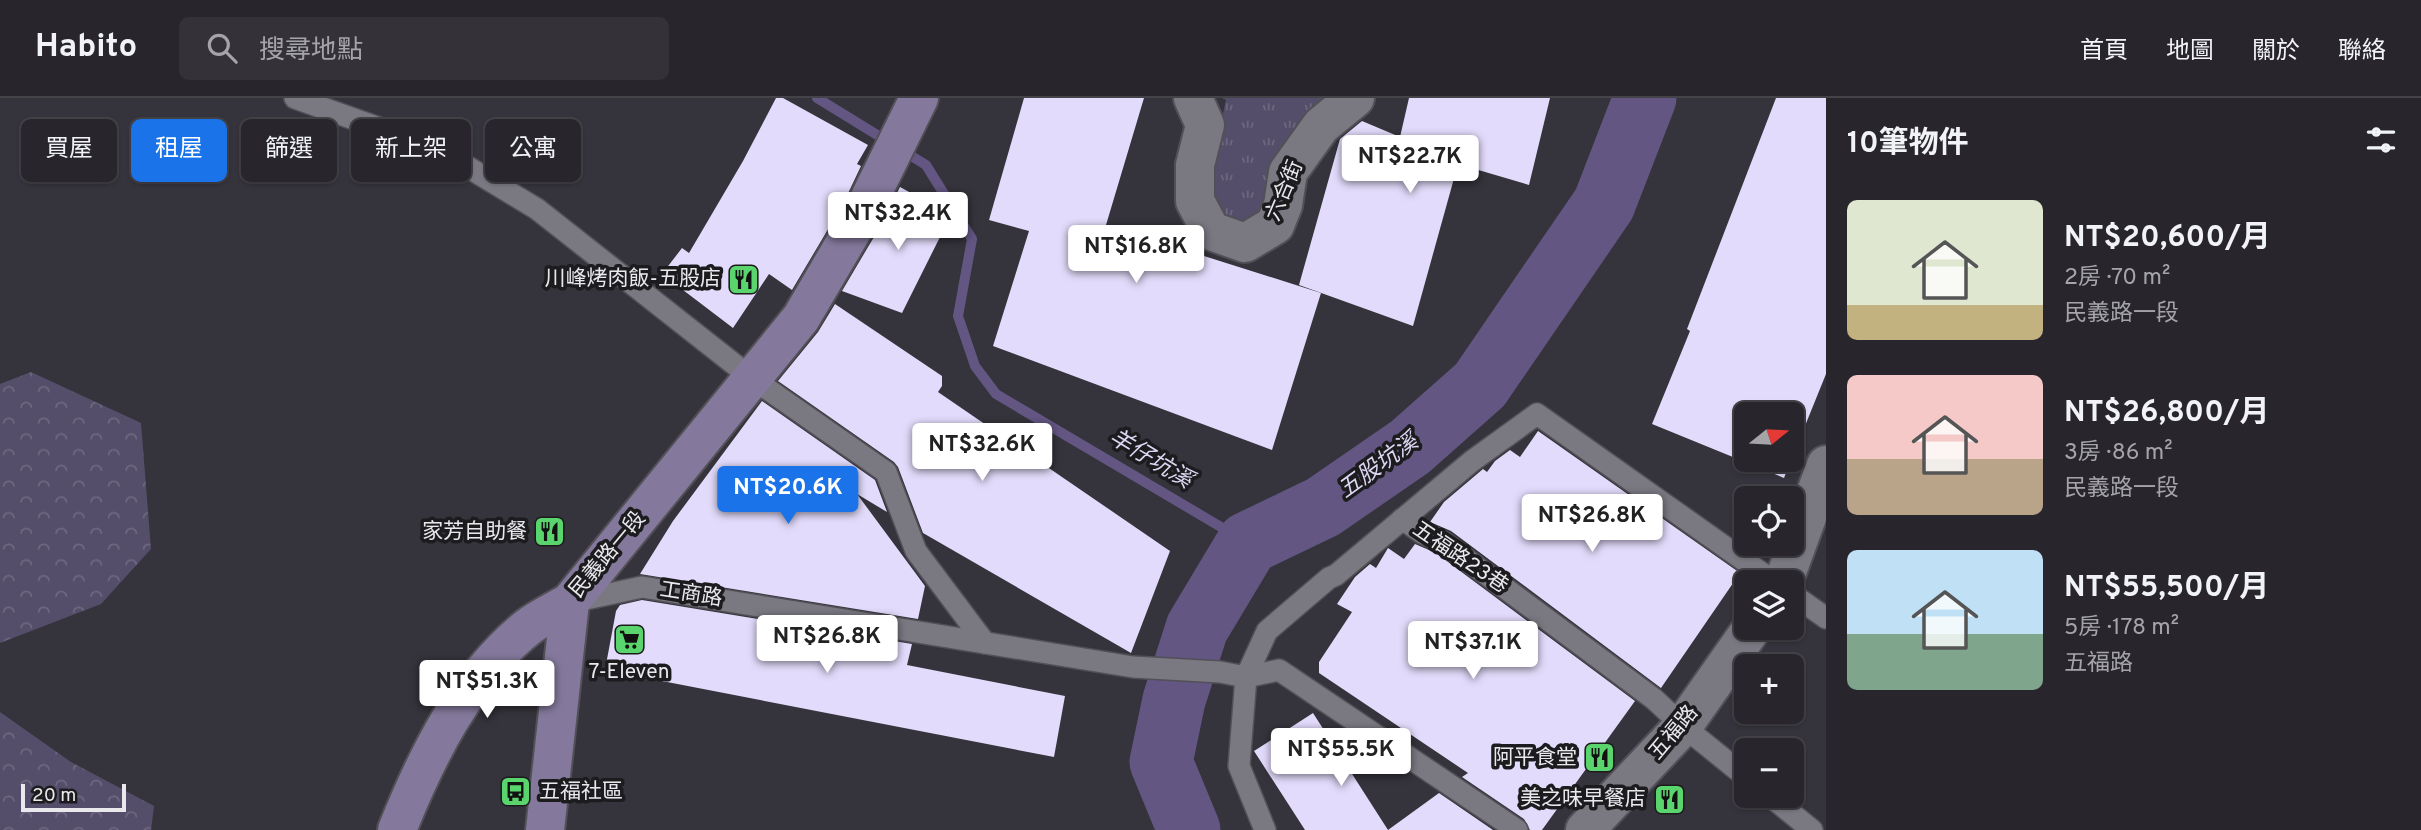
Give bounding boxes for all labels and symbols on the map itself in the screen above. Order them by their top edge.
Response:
pin: NT$22.7K [1338,136,1482,195]
street label: 六合街 [1260,157,1310,225]
pin: NT$32.4K [826,192,970,252]
pin: NT$16.8K [1064,226,1208,285]
restaurant icon: 川峰烤肉飯-五股店 [727,262,761,296]
place label: 川峰烤肉飯-五股店 [545,266,721,293]
north arrow [1734,402,1804,472]
pin: NT$32.6K [910,424,1054,483]
water label: 羊仔坑溪 [1103,424,1199,498]
water label: 五股坑溪 [1333,426,1427,506]
pin: NT$20.6K [716,466,860,526]
pin: NT$26.8K [1520,494,1664,554]
street label: 民義路一段 [564,506,652,604]
restaurant icon: 家芳自助餐 [533,515,567,549]
street label: 五福路23巷 [1407,516,1513,600]
place label: 家芳自助餐 [422,519,527,546]
street label: 工商路 [658,577,724,613]
pin: NT$26.8K [755,616,899,675]
pin: NT$37.1K [1401,622,1545,681]
supermarket icon: 7-Eleven [612,623,646,657]
place label: 7-Eleven [589,659,670,686]
pin: NT$51.3K [415,660,559,720]
street label: 五福路 [1643,700,1705,766]
pin: NT$55.5K [1269,728,1413,788]
restaurant icon: 阿平食堂 [1583,741,1617,775]
place label: 阿平食堂 [1493,745,1577,772]
bus stop icon: 五福社區 [499,775,533,809]
place label: 五福社區 [539,779,623,806]
scale bar [21,781,126,813]
restaurant icon: 美之味早餐店 [1652,782,1686,816]
place label: 美之味早餐店 [1520,786,1646,813]

